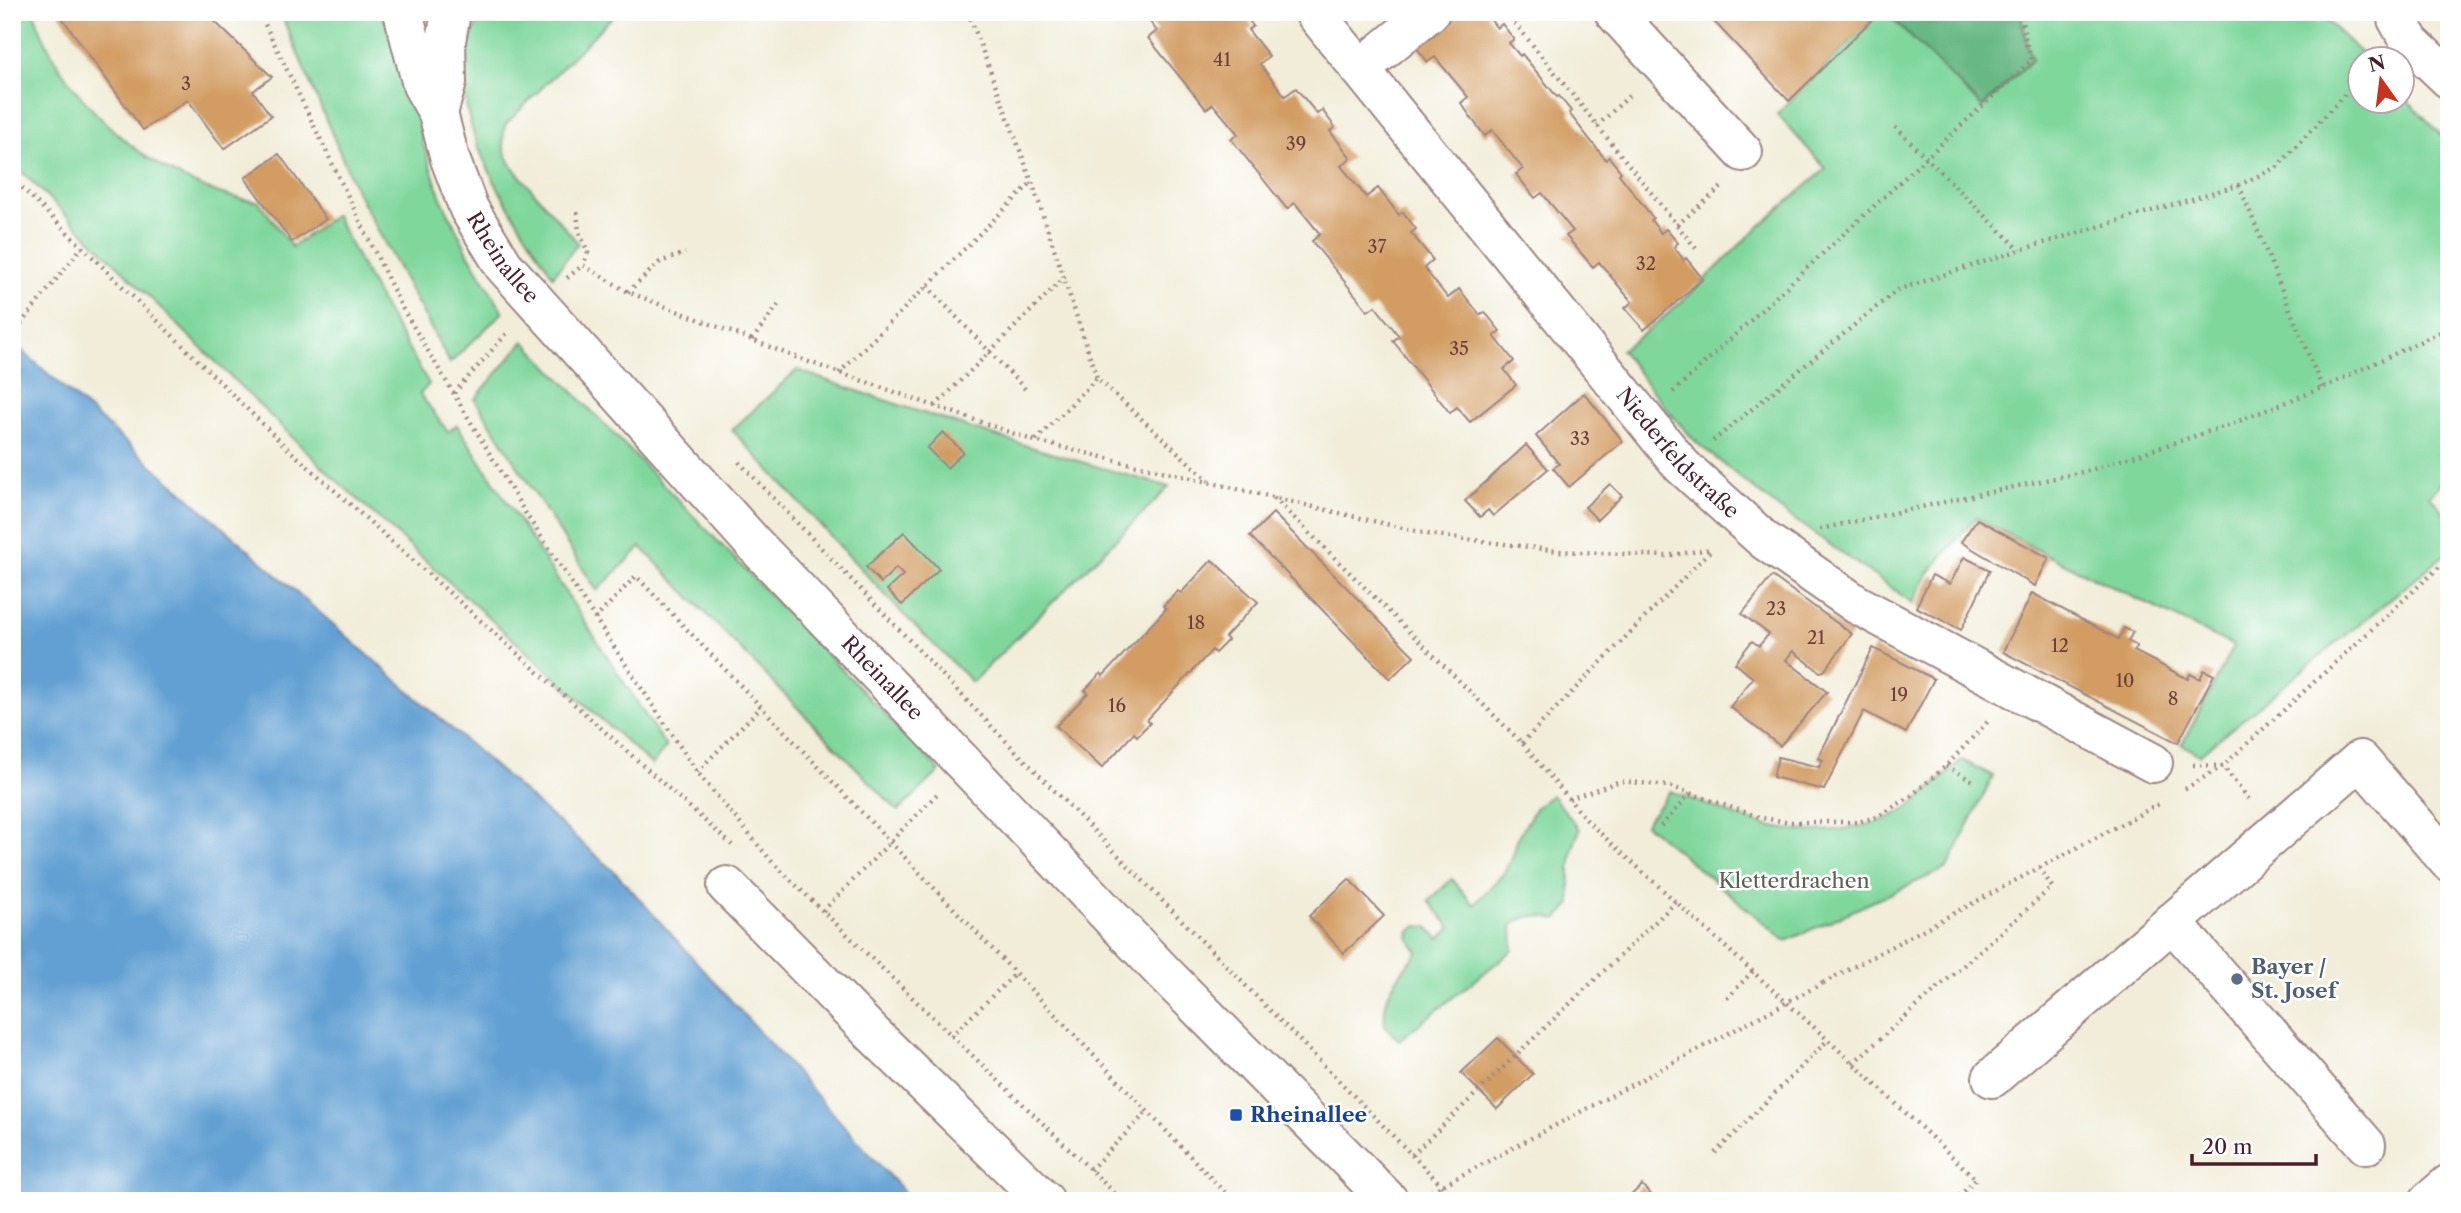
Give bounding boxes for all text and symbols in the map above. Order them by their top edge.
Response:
north arrow [2346,46,2416,116]
house number: 41 [1213,49,1231,71]
text: N [2366,51,2388,77]
house number: 3 [181,73,191,95]
house number: 39 [1286,133,1306,155]
street label: Rheinallee [462,207,544,308]
house number: 37 [1368,236,1387,258]
house number: 32 [1636,253,1656,275]
house number: 35 [1449,338,1469,360]
street label: Niederfeldstraße [1611,382,1744,523]
house number: 33 [1570,428,1590,450]
house number: 23 [1766,598,1786,620]
house number: 18 [1187,612,1205,634]
house number: 21 [1807,627,1825,649]
street label: Rheinallee [837,630,929,725]
house number: 12 [2051,635,2069,657]
house number: 10 [2116,670,2134,692]
house number: 19 [1890,684,1908,706]
house number: 8 [2168,688,2178,710]
house number: 16 [1108,695,1126,717]
park label: Kletterdrachen [1718,868,1870,893]
place label: Bayer / St. Josef [2251,954,2340,1003]
marker: Bayer / St. Josef [2229,971,2245,987]
place label: Rheinallee [1250,1102,1367,1127]
marker: Rheinallee [1228,1107,1244,1123]
scale bar [2192,1122,2316,1166]
text: 20 m [2202,1134,2253,1159]

